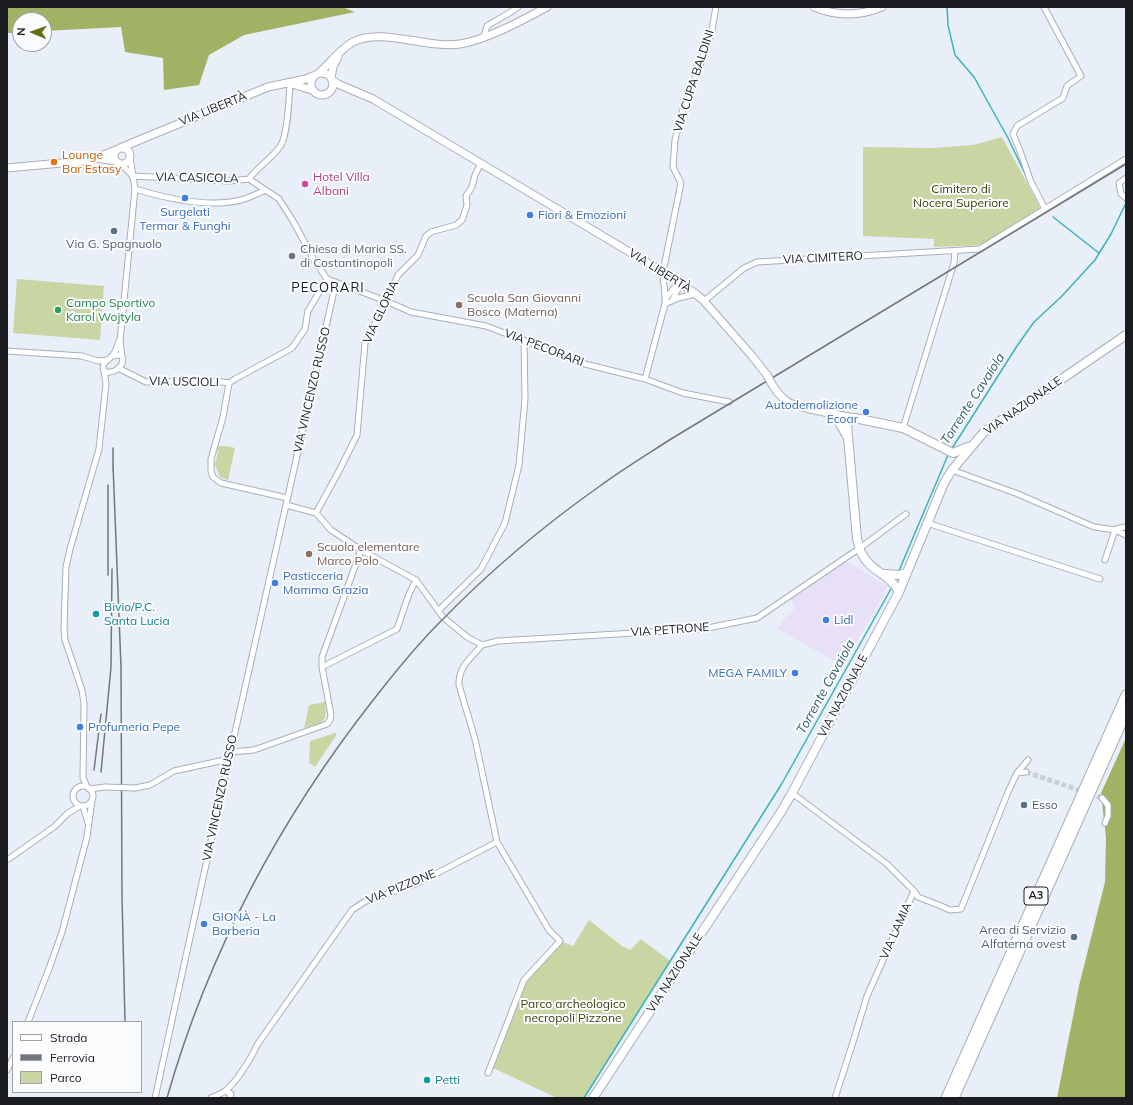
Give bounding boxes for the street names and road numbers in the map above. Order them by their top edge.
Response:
street label: VIA CUPA BALDINI [671,28,717,134]
street label: VIA LIBERTÀ [177,89,249,129]
street label: VIA CASICOLA [155,170,239,186]
street label: VIA LIBERTÀ [626,246,694,296]
street label: VIA CIMITERO [783,249,863,267]
street label: VIA GLORIA [360,278,402,346]
street label: VIA VINCENZO RUSSO [291,326,333,454]
street label: VIA PECORARI [502,326,586,370]
street label: VIA USCIOLI [149,374,219,390]
street label: VIA NAZIONALE [981,374,1065,438]
street label: VIA PETRONE [630,620,710,640]
street label: VIA NAZIONALE [815,652,871,740]
street label: VIA VINCENZO RUSSO [200,734,240,862]
street label: VIA PIZZONE [364,867,438,907]
road number: A3 [1024,887,1048,905]
street label: VIA LAMIA [877,900,915,962]
street label: VIA NAZIONALE [644,930,706,1016]

